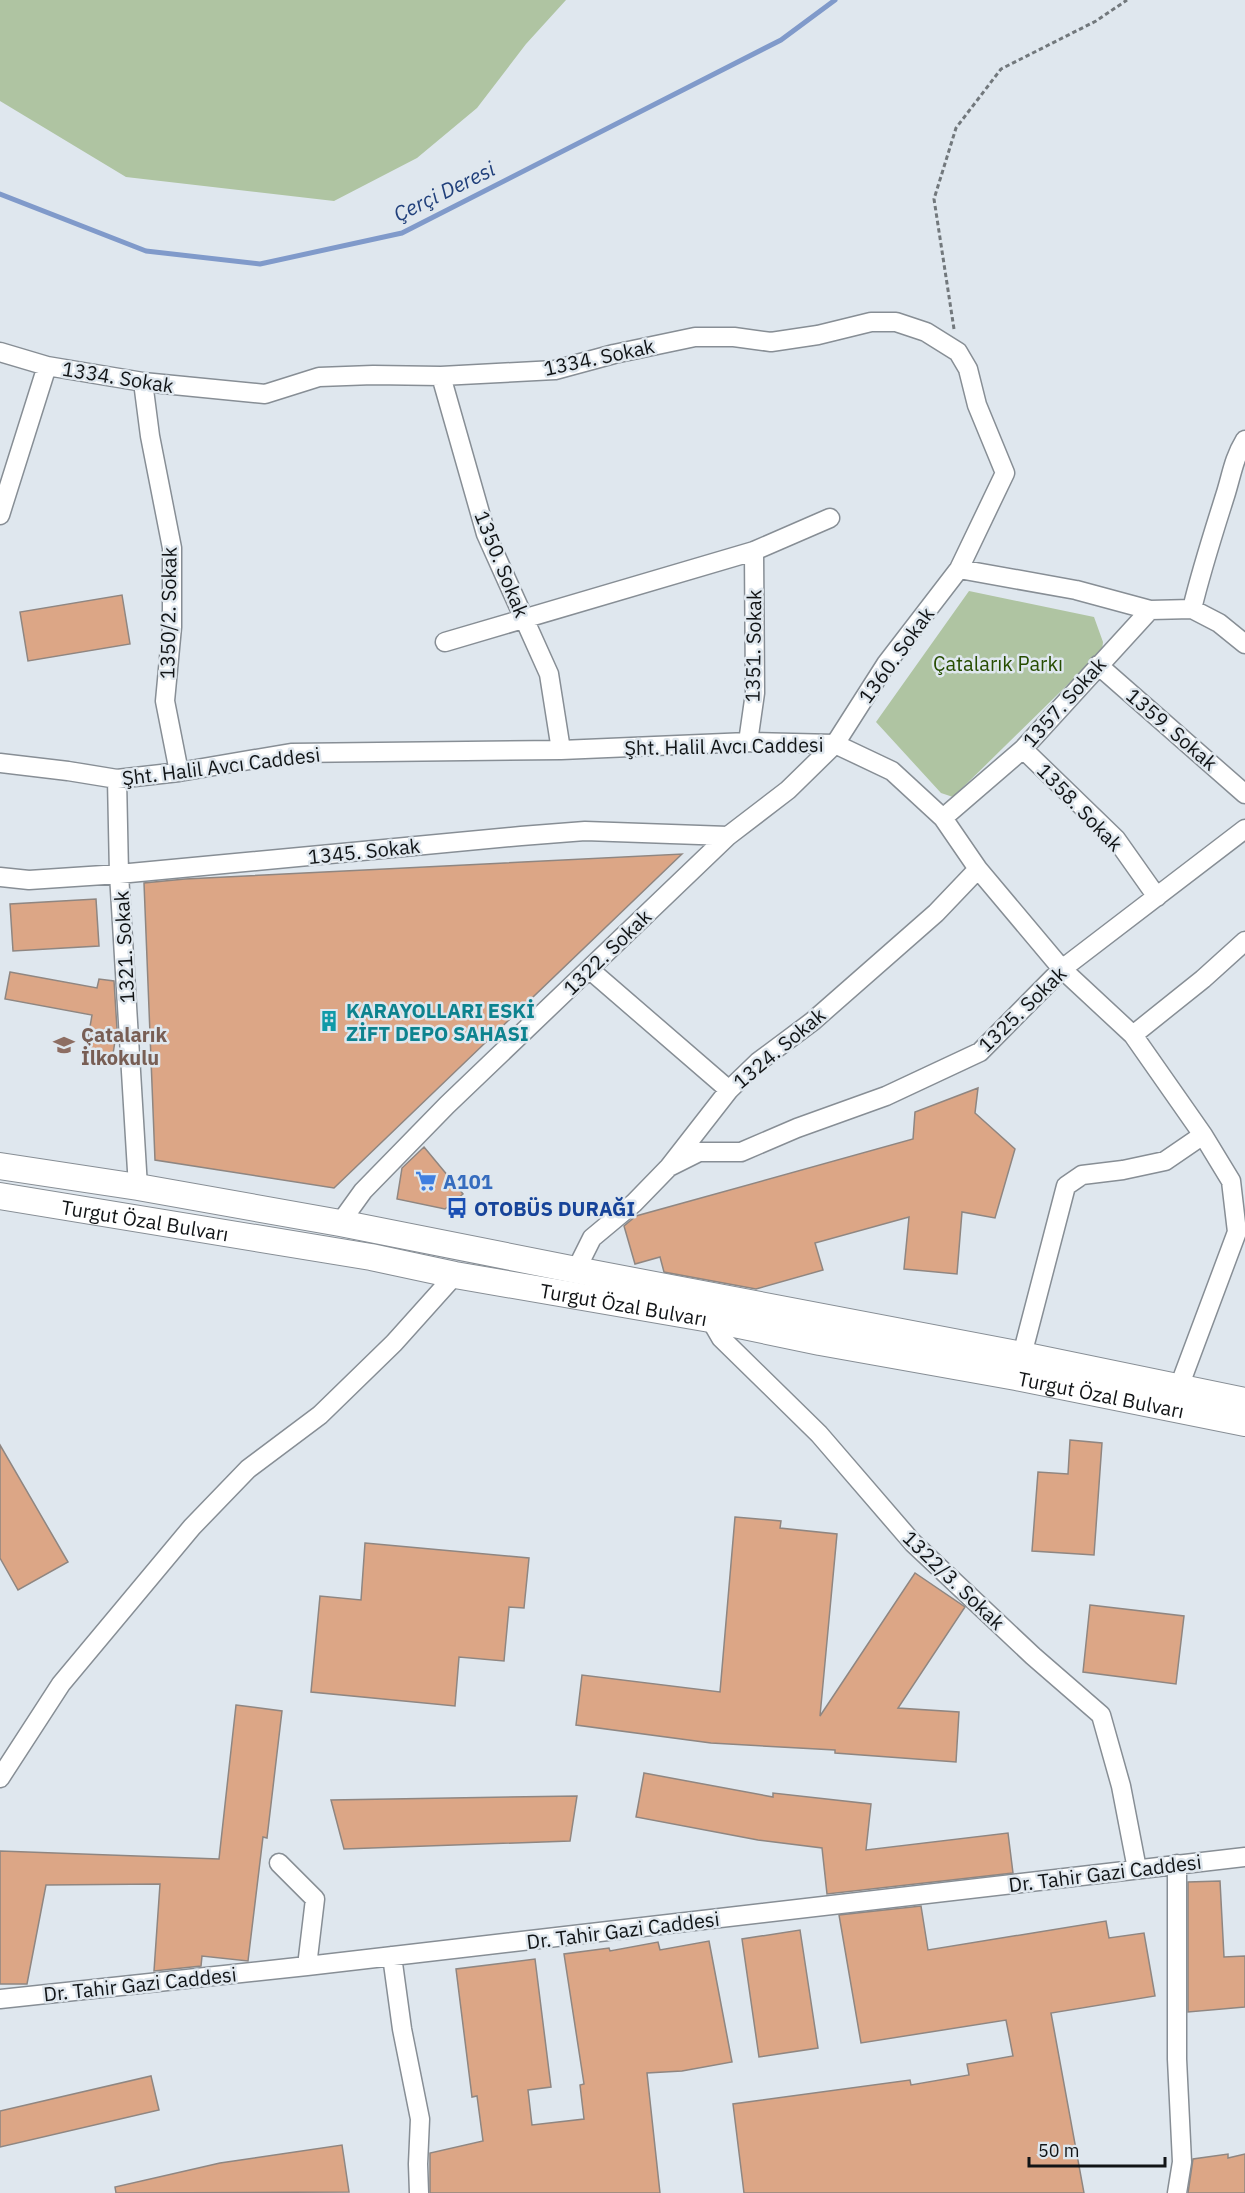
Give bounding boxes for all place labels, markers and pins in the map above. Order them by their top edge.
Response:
place label: KARAYOLLARI ESKİ ZİFT DEPO SAHASI [346,997,535,1047]
building icon: KARAYOLLARI ESKİ ZİFT DEPO SAHASI [317,1009,341,1033]
place label: Çatalarık İlkokulu [81,1021,168,1071]
school or university icon: Çatalarık İlkokulu [52,1033,76,1057]
place label: A101 [443,1168,493,1195]
supermarket icon: A101 [414,1169,438,1193]
place label: OTOBÜS DURAĞI [474,1195,635,1222]
bus stop icon: OTOBÜS DURAĞI [445,1196,469,1220]

